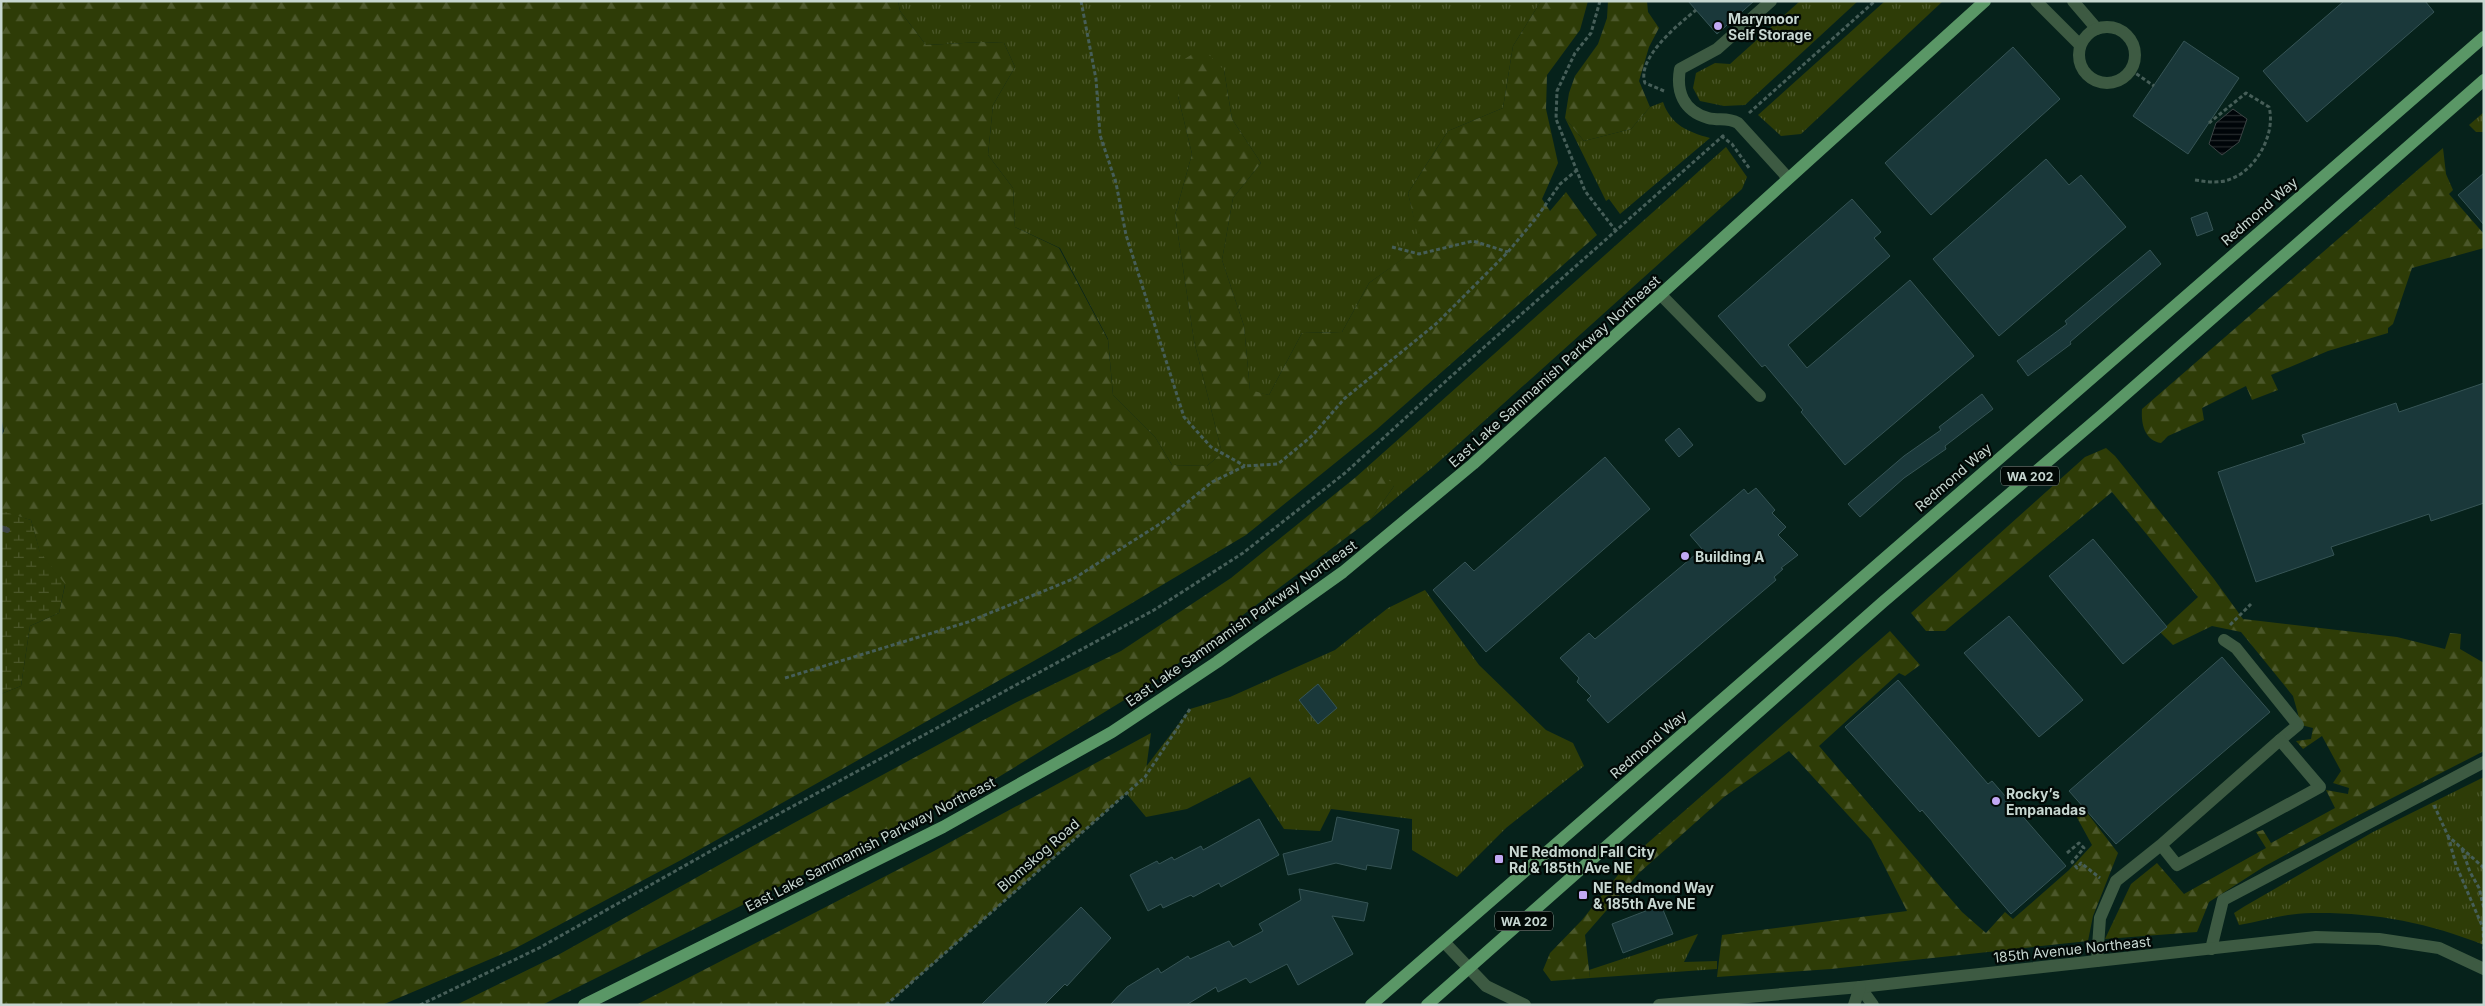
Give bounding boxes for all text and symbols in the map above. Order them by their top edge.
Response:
place label: Marymoor Self Storage [1728,10,1812,43]
marker: Marymoor Self Storage [1712,20,1724,32]
street label: Redmond Way [2217,173,2301,249]
street label: East Lake Sammamish Parkway Northeast [1445,271,1663,470]
street label: Redmond Way [1911,439,1995,515]
road number: WA 202 [2001,466,2059,486]
street label: East Lake Sammamish Parkway Northeast [1122,536,1360,710]
place label: Building A [1695,548,1765,565]
marker: Building A [1679,550,1691,562]
street label: Redmond Way [1606,706,1690,782]
street label: East Lake Sammamish Parkway Northeast [742,773,998,915]
place label: Rocky’s Empanadas [2006,785,2086,818]
marker: Rocky’s Empanadas [1990,795,2002,807]
street label: Blomskog Road [994,815,1082,895]
place label: NE Redmond Fall City Rd & 185th Ave NE [1509,843,1655,876]
marker: NE Redmond Fall City Rd & 185th Ave NE [1493,853,1505,865]
place label: NE Redmond Way & 185th Ave NE [1593,879,1715,912]
marker: NE Redmond Way & 185th Ave NE [1577,889,1589,901]
road number: WA 202 [1495,911,1553,930]
street label: 185th Avenue Northeast [1992,932,2152,966]

